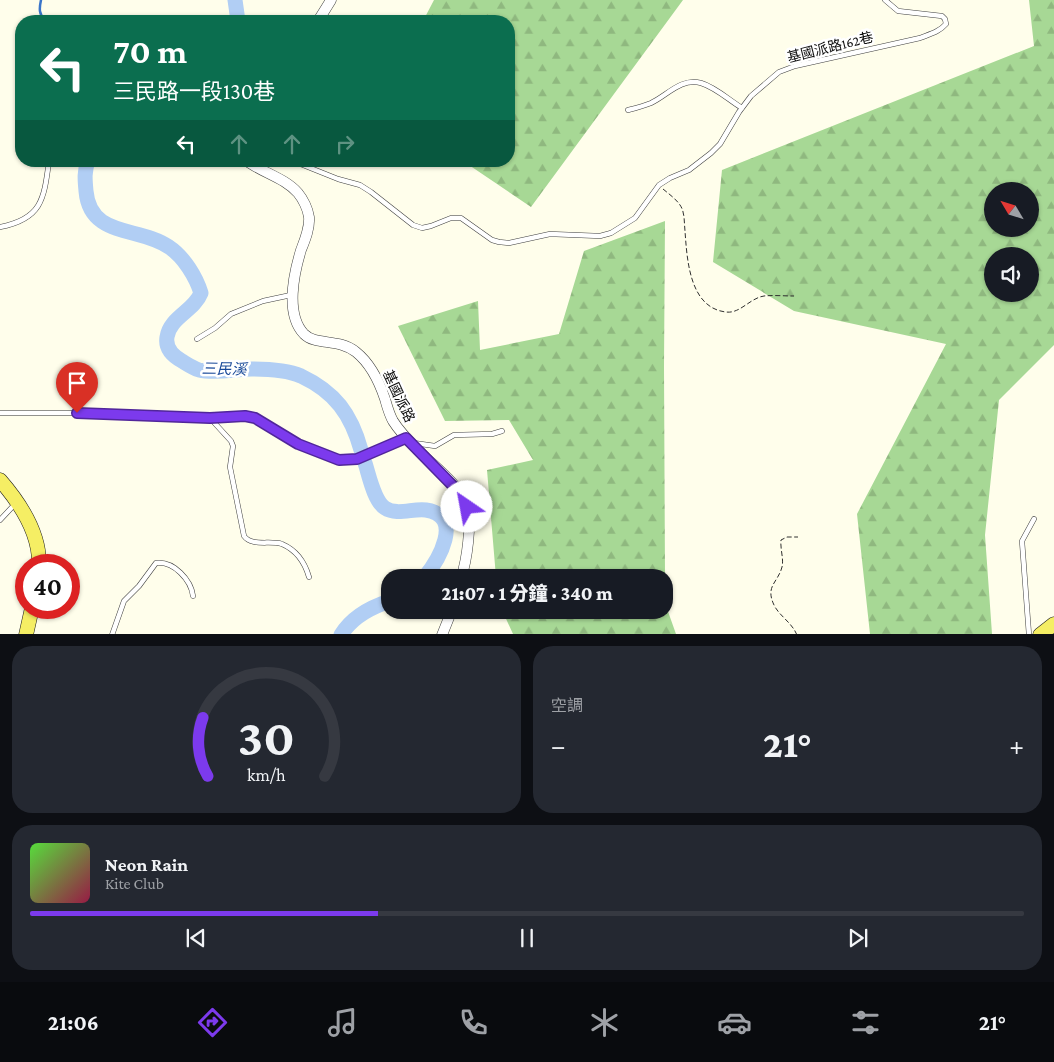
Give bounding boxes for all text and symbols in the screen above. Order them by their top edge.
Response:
street label: 基國派路162巷 [785,29,875,65]
text: 70 m [113,32,187,71]
icon: left [30,35,95,100]
text: 三民路一段130巷 [113,79,275,104]
icon: left [172,130,200,158]
icon: ahead [225,130,253,158]
icon: ahead [278,130,306,158]
icon: right [331,130,359,158]
north arrow [984,182,1039,238]
map controls [984,182,1039,302]
button: sound [984,247,1039,302]
water label: 三民溪 [201,361,249,377]
pin [56,362,98,413]
street label: 基國派路 [380,367,418,425]
icon: arrive [63,369,91,397]
position arrow [440,480,492,532]
speed limit sign: 40 [15,554,80,619]
text: 21:07 · 1 分鐘 · 340 m [441,583,613,604]
text: 空調 [551,697,583,714]
text: 30 [238,708,295,766]
text: 21° [763,723,812,765]
text: − [551,730,566,761]
text: + [1009,730,1024,761]
text: km/h [247,765,286,785]
text: Neon Rain [105,854,188,875]
text: Kite Club [105,875,164,892]
icon: previous [182,924,210,952]
icon: pause [513,924,541,952]
icon: next [844,924,872,952]
icon: directions [195,1005,230,1040]
icon: music [325,1005,360,1040]
icon: phone [456,1005,491,1040]
icon: climate [587,1005,622,1040]
icon: car [717,1005,752,1040]
icon: filters [848,1005,883,1040]
text: 21:06 [48,1010,99,1035]
text: 21° [979,1010,1006,1035]

